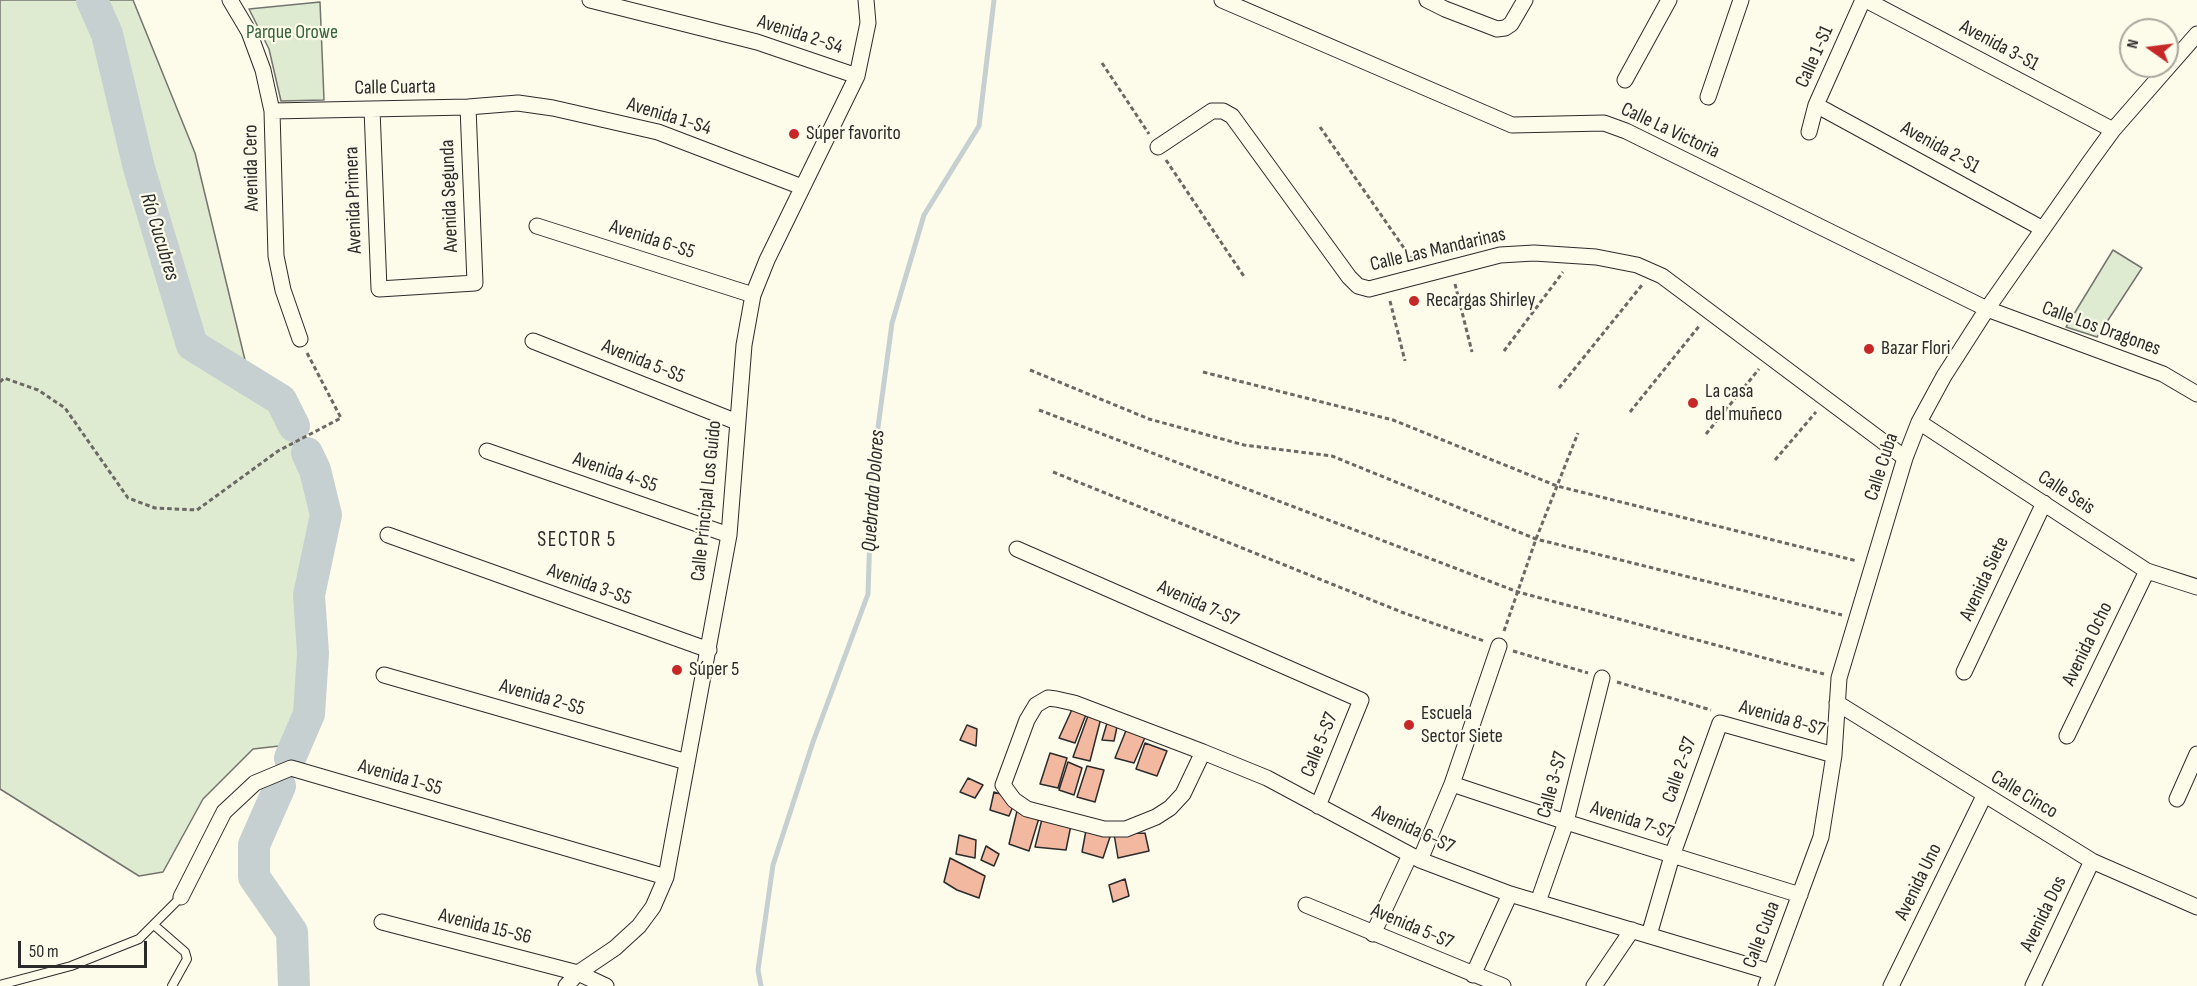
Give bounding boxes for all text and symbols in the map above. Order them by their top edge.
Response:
street label: Avenida 2-S4 [754,10,846,60]
street label: Avenida 3-S1 [1955,15,2043,77]
north arrow [2119,18,2179,78]
park label: Parque Orowe [246,21,338,45]
street label: Calle 1-S1 [1791,22,1839,92]
text: N [2123,38,2143,50]
street label: Calle Cuarta [354,75,436,101]
street label: Avenida 1-S4 [624,93,714,141]
street label: Calle La Victoria [1617,98,1723,164]
street label: Avenida 2-S1 [1896,117,1984,179]
place label: Súper favorito [806,122,901,146]
street label: Avenida Cero [239,124,265,212]
marker: Súper favorito [787,127,801,141]
street label: Avenida Segunda [436,139,464,253]
street label: Avenida Primera [340,146,368,254]
water label: Río Cucubres [134,190,184,284]
street label: Avenida 6-S5 [606,215,698,265]
street label: Calle Las Mandarinas [1368,223,1508,277]
place label: Recargas Shirley [1426,289,1535,313]
marker: Recargas Shirley [1407,294,1421,308]
street label: Calle Los Dragones [2038,296,2164,362]
street label: Avenida 5-S5 [598,335,688,389]
place label: Bazar Flori [1881,337,1951,361]
marker: Bazar Flori [1862,342,1876,356]
place label: La casa del muñeco [1705,380,1782,427]
marker: La casa del muñeco [1686,396,1700,410]
street label: Calle Principal Los Guido [687,420,727,582]
water label: Quebrada Dolores [857,429,891,553]
street label: Calle Cuba [1860,430,1904,504]
street label: Avenida 4-S5 [570,447,660,499]
street label: Calle Seis [2033,466,2099,520]
district label: SECTOR 5 [537,528,617,554]
street label: Avenida Siete [1955,533,2015,625]
street label: Avenida 3-S5 [544,559,634,611]
street label: Avenida 7-S7 [1154,576,1242,632]
street label: Avenida Ocho [2057,598,2119,690]
place label: Súper 5 [689,658,739,682]
marker: Súper 5 [670,663,684,677]
street label: Avenida 2-S5 [497,674,587,722]
street label: Avenida 8-S7 [1736,695,1828,743]
place label: Escuela Sector Siete [1421,702,1503,749]
street label: Calle 5-S7 [1296,709,1344,781]
marker: Escuela Sector Siete [1402,718,1416,732]
street label: Calle 2-S7 [1658,734,1702,806]
street label: Calle 3-S7 [1533,749,1573,821]
street label: Avenida 1-S5 [355,755,445,801]
street label: Calle Cinco [1986,766,2062,824]
street label: Avenida 7-S7 [1587,796,1677,846]
street label: Avenida 6-S7 [1368,801,1458,859]
street label: Avenida Uno [1890,840,1948,924]
street label: Avenida Dos [2016,872,2072,956]
street label: Calle Cuba [1738,898,1786,972]
street label: Avenida 5-S7 [1367,899,1457,955]
street label: Avenida 15-S6 [436,904,534,950]
scale bar [21,929,150,967]
text: 50 m [29,941,59,962]

